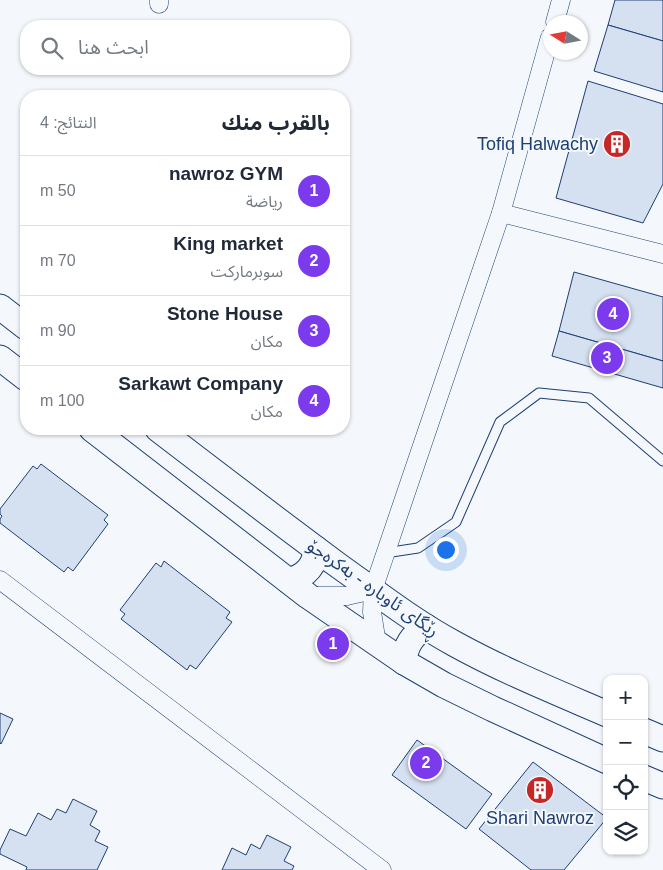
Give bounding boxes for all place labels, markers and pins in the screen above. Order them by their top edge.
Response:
building icon: Tofiq Halwachy [602,129,632,159]
place label: Tofiq Halwachy [477,134,598,154]
pin: 4 [597,295,629,333]
pin: 3 [591,339,623,377]
pin: 1 [317,625,349,663]
pin: 2 [410,744,442,782]
building icon: Shari Nawroz [525,775,555,805]
place label: Shari Nawroz [486,808,594,828]

